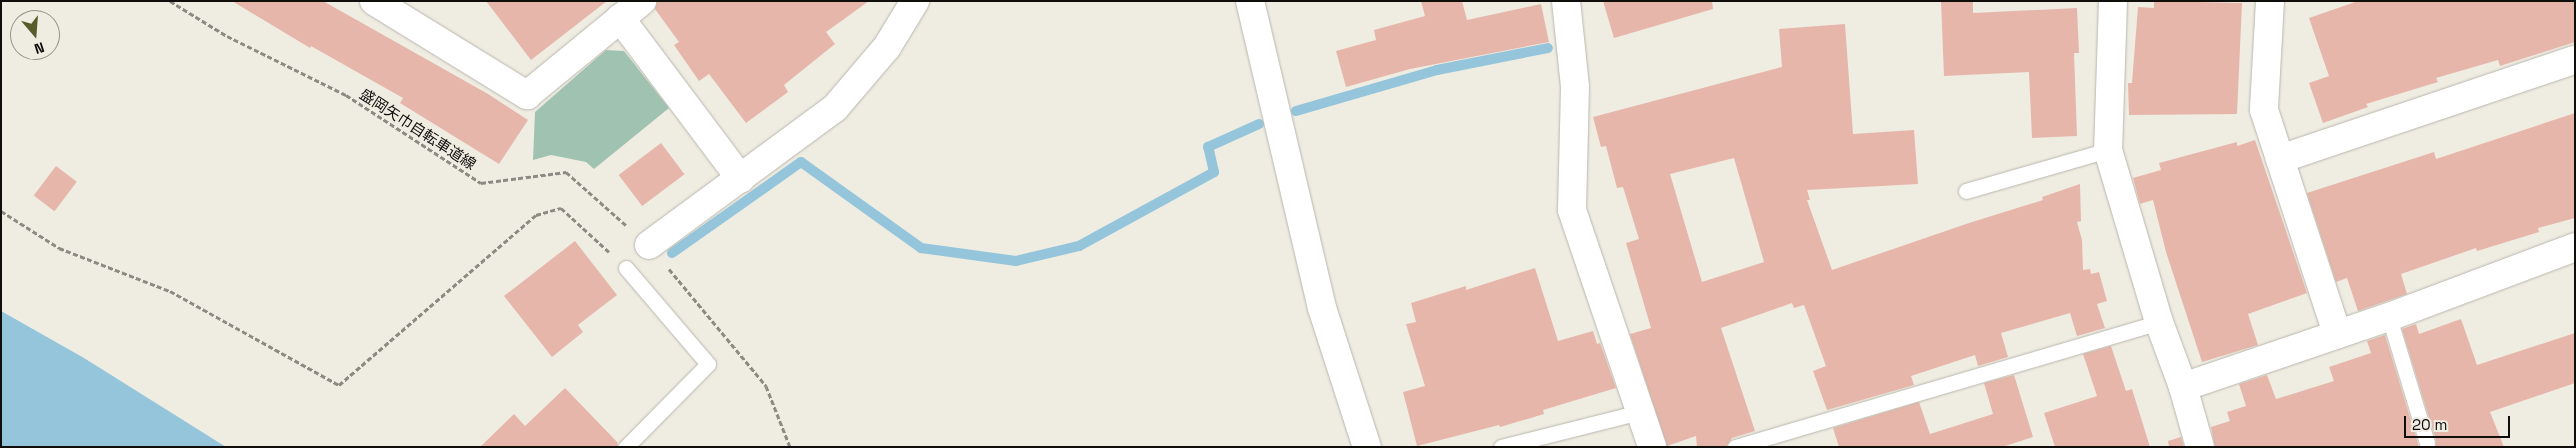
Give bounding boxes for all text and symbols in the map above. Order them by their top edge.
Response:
north arrow [10,10,60,60]
text: N [32,38,47,58]
street label: 盛岡矢巾自転車道線 [356,85,480,173]
scale bar [2406,406,2512,438]
text: 20 m [2412,415,2447,434]

